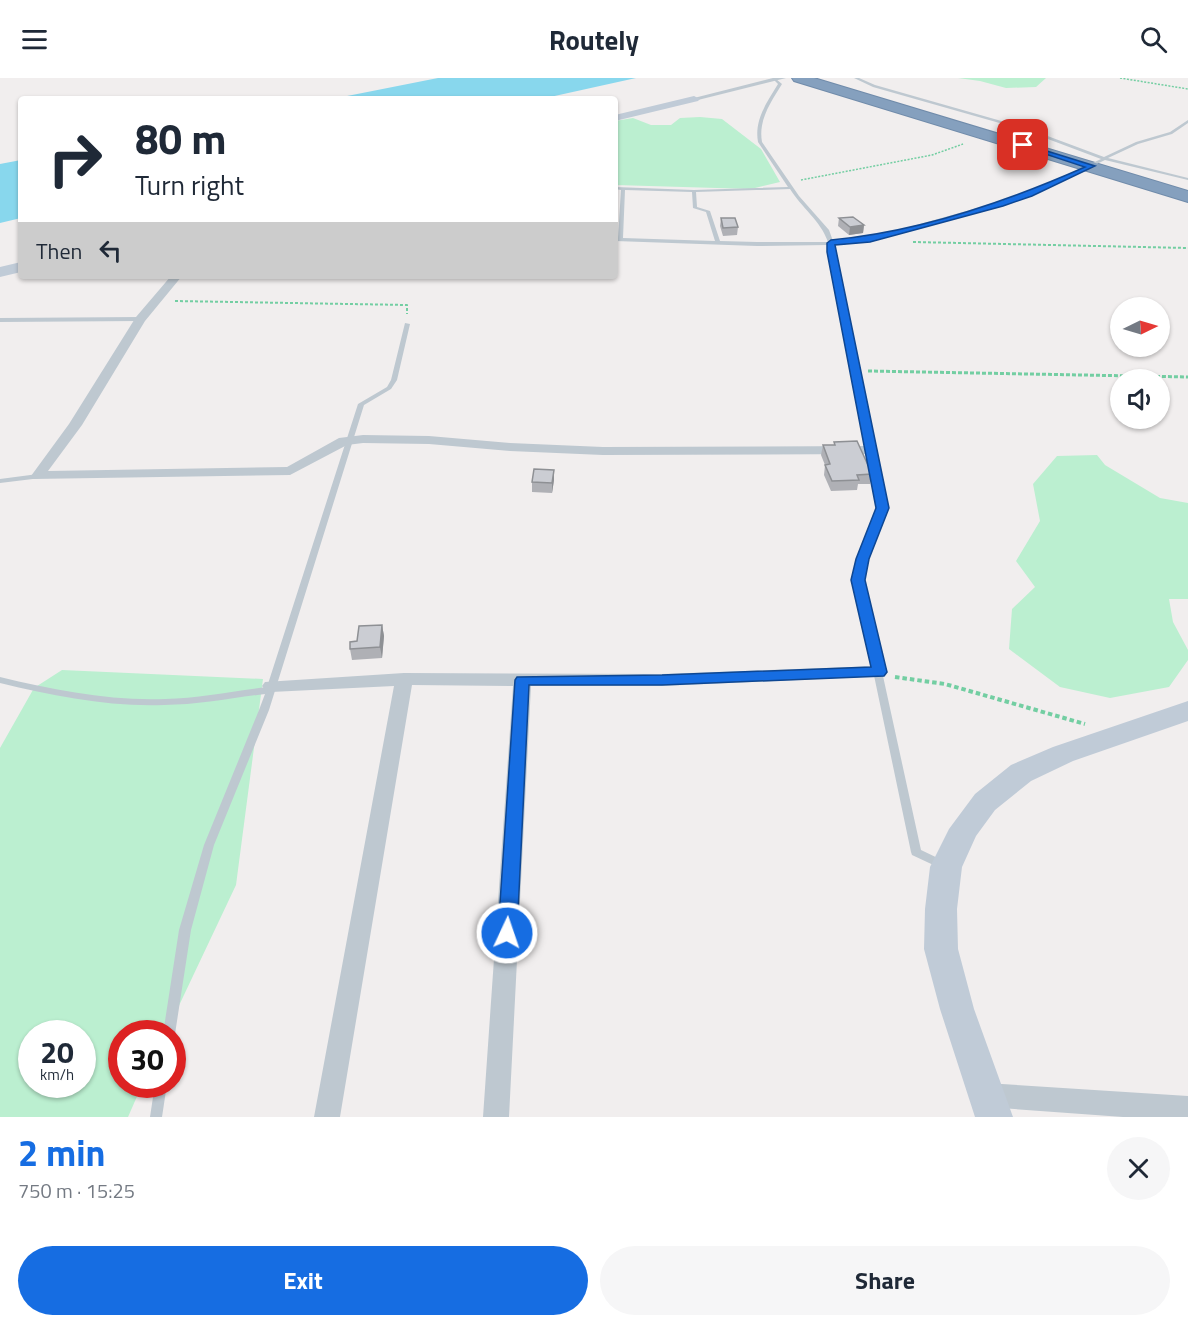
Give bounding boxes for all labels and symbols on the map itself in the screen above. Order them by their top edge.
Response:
pin [997,119,1048,170]
north arrow [1110,297,1170,357]
position arrow [475,901,539,965]
speed limit sign: 30 [108,1020,186,1098]

